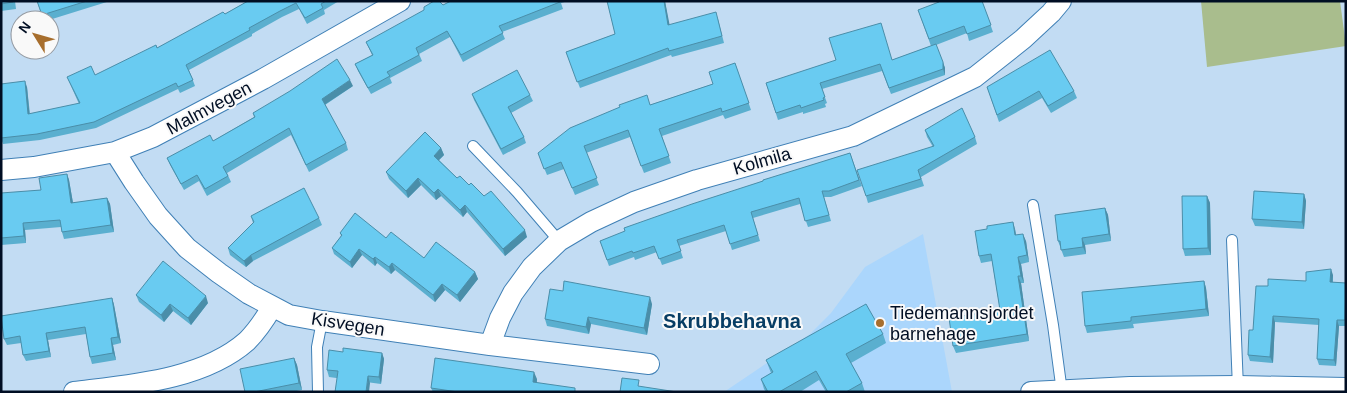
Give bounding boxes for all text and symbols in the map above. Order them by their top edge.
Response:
north arrow [10,10,60,60]
text: N [15,18,34,36]
street label: Malmvegen [163,77,255,139]
street label: Kolmila [731,143,794,179]
place label: Tiedemannsjordet barnehage [890,303,1033,344]
street label: Kisvegen [310,308,386,340]
district label: Skrubbehavna [663,310,802,332]
marker: Tiedemannsjordet barnehage [874,317,886,329]

